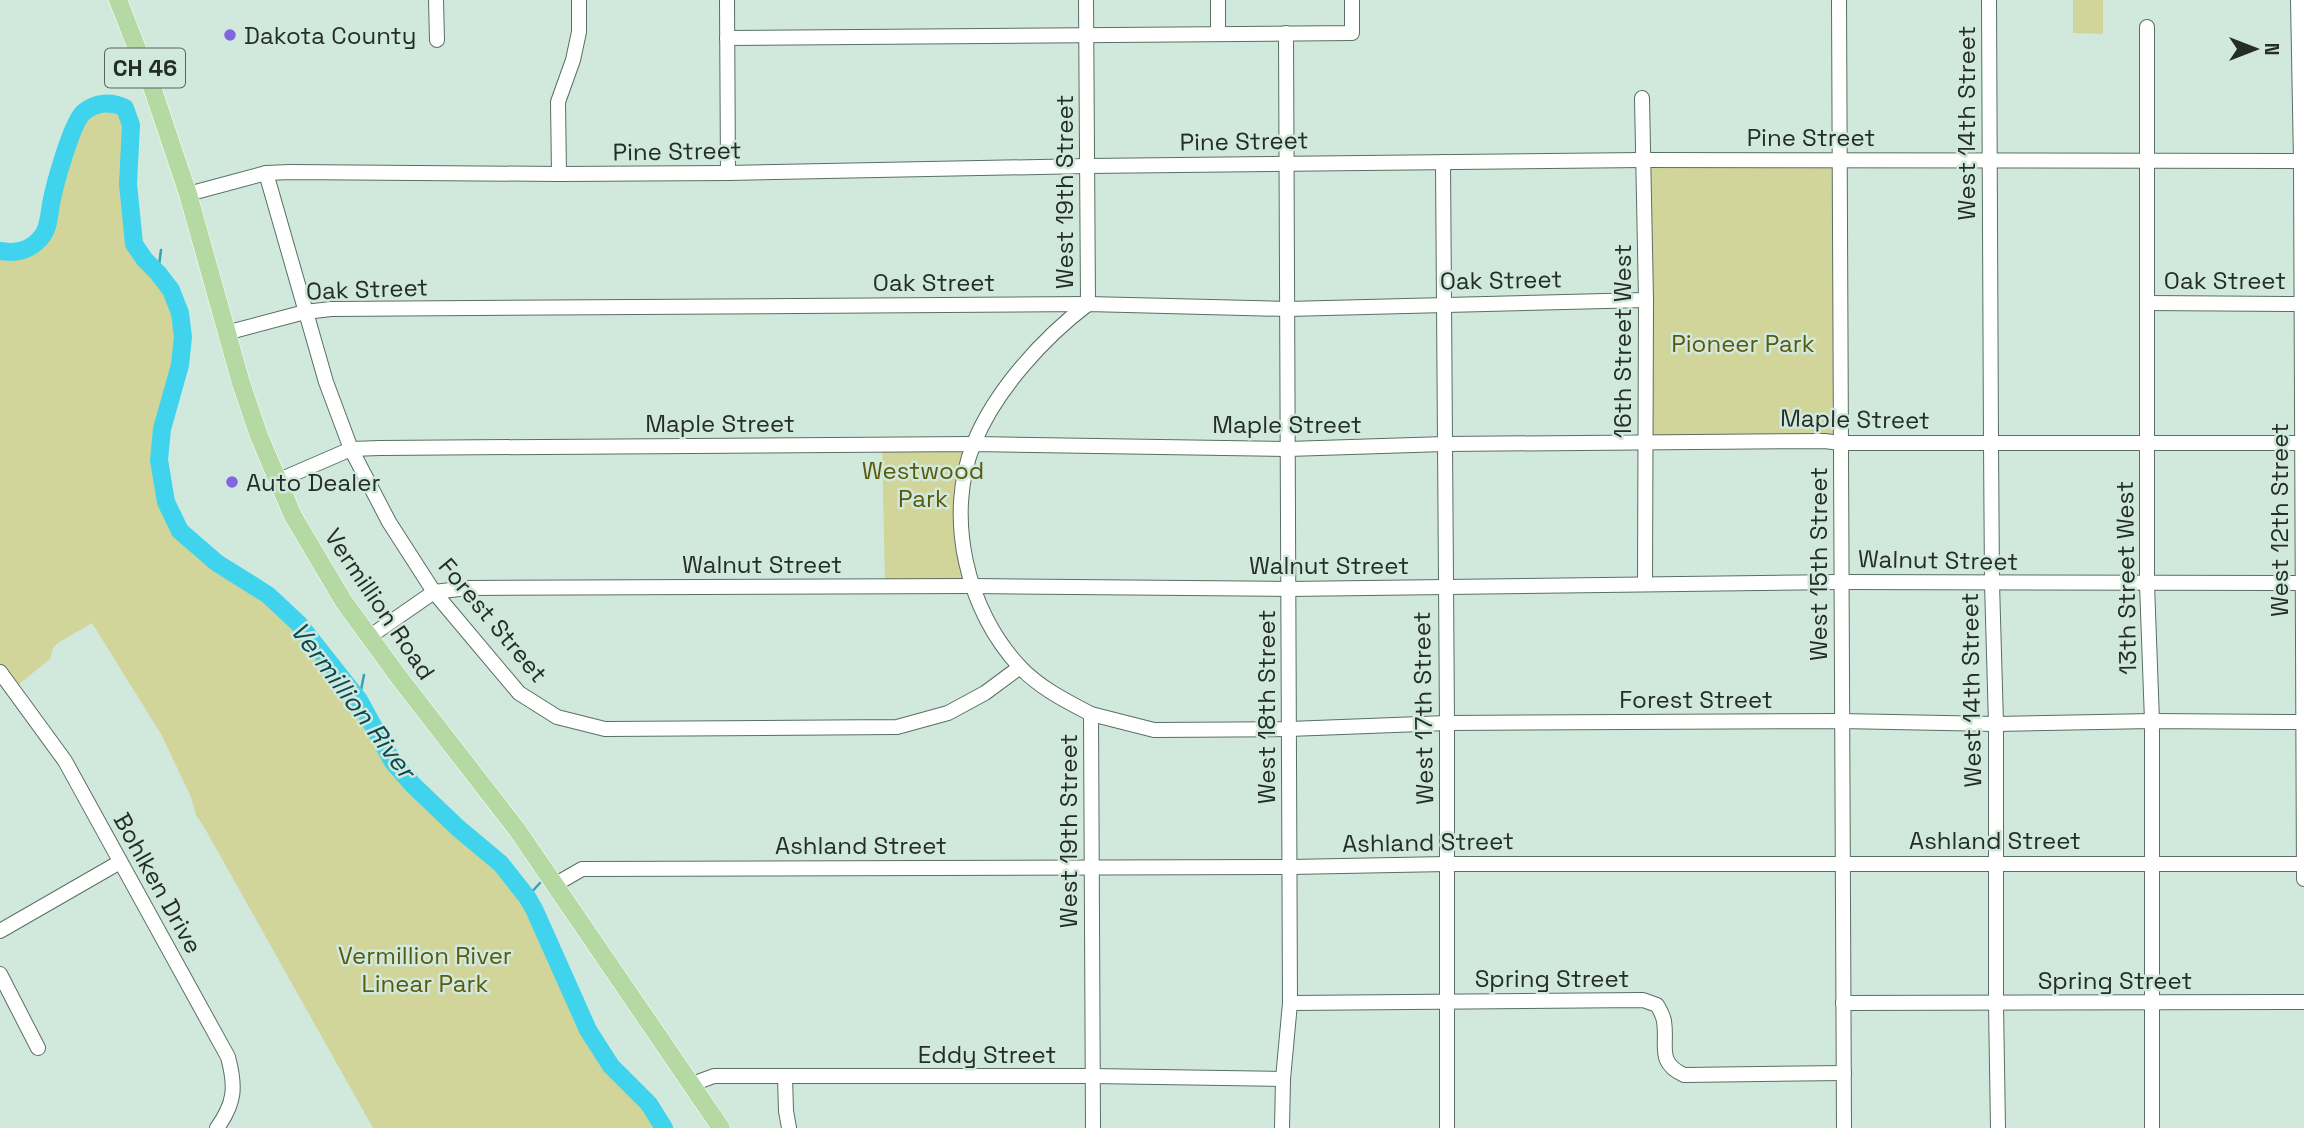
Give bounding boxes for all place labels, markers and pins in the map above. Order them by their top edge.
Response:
place label: Dakota County [244,20,416,51]
marker: Dakota County [222,27,238,43]
place label: Auto Dealer [246,467,380,498]
marker: Auto Dealer [224,474,240,490]

